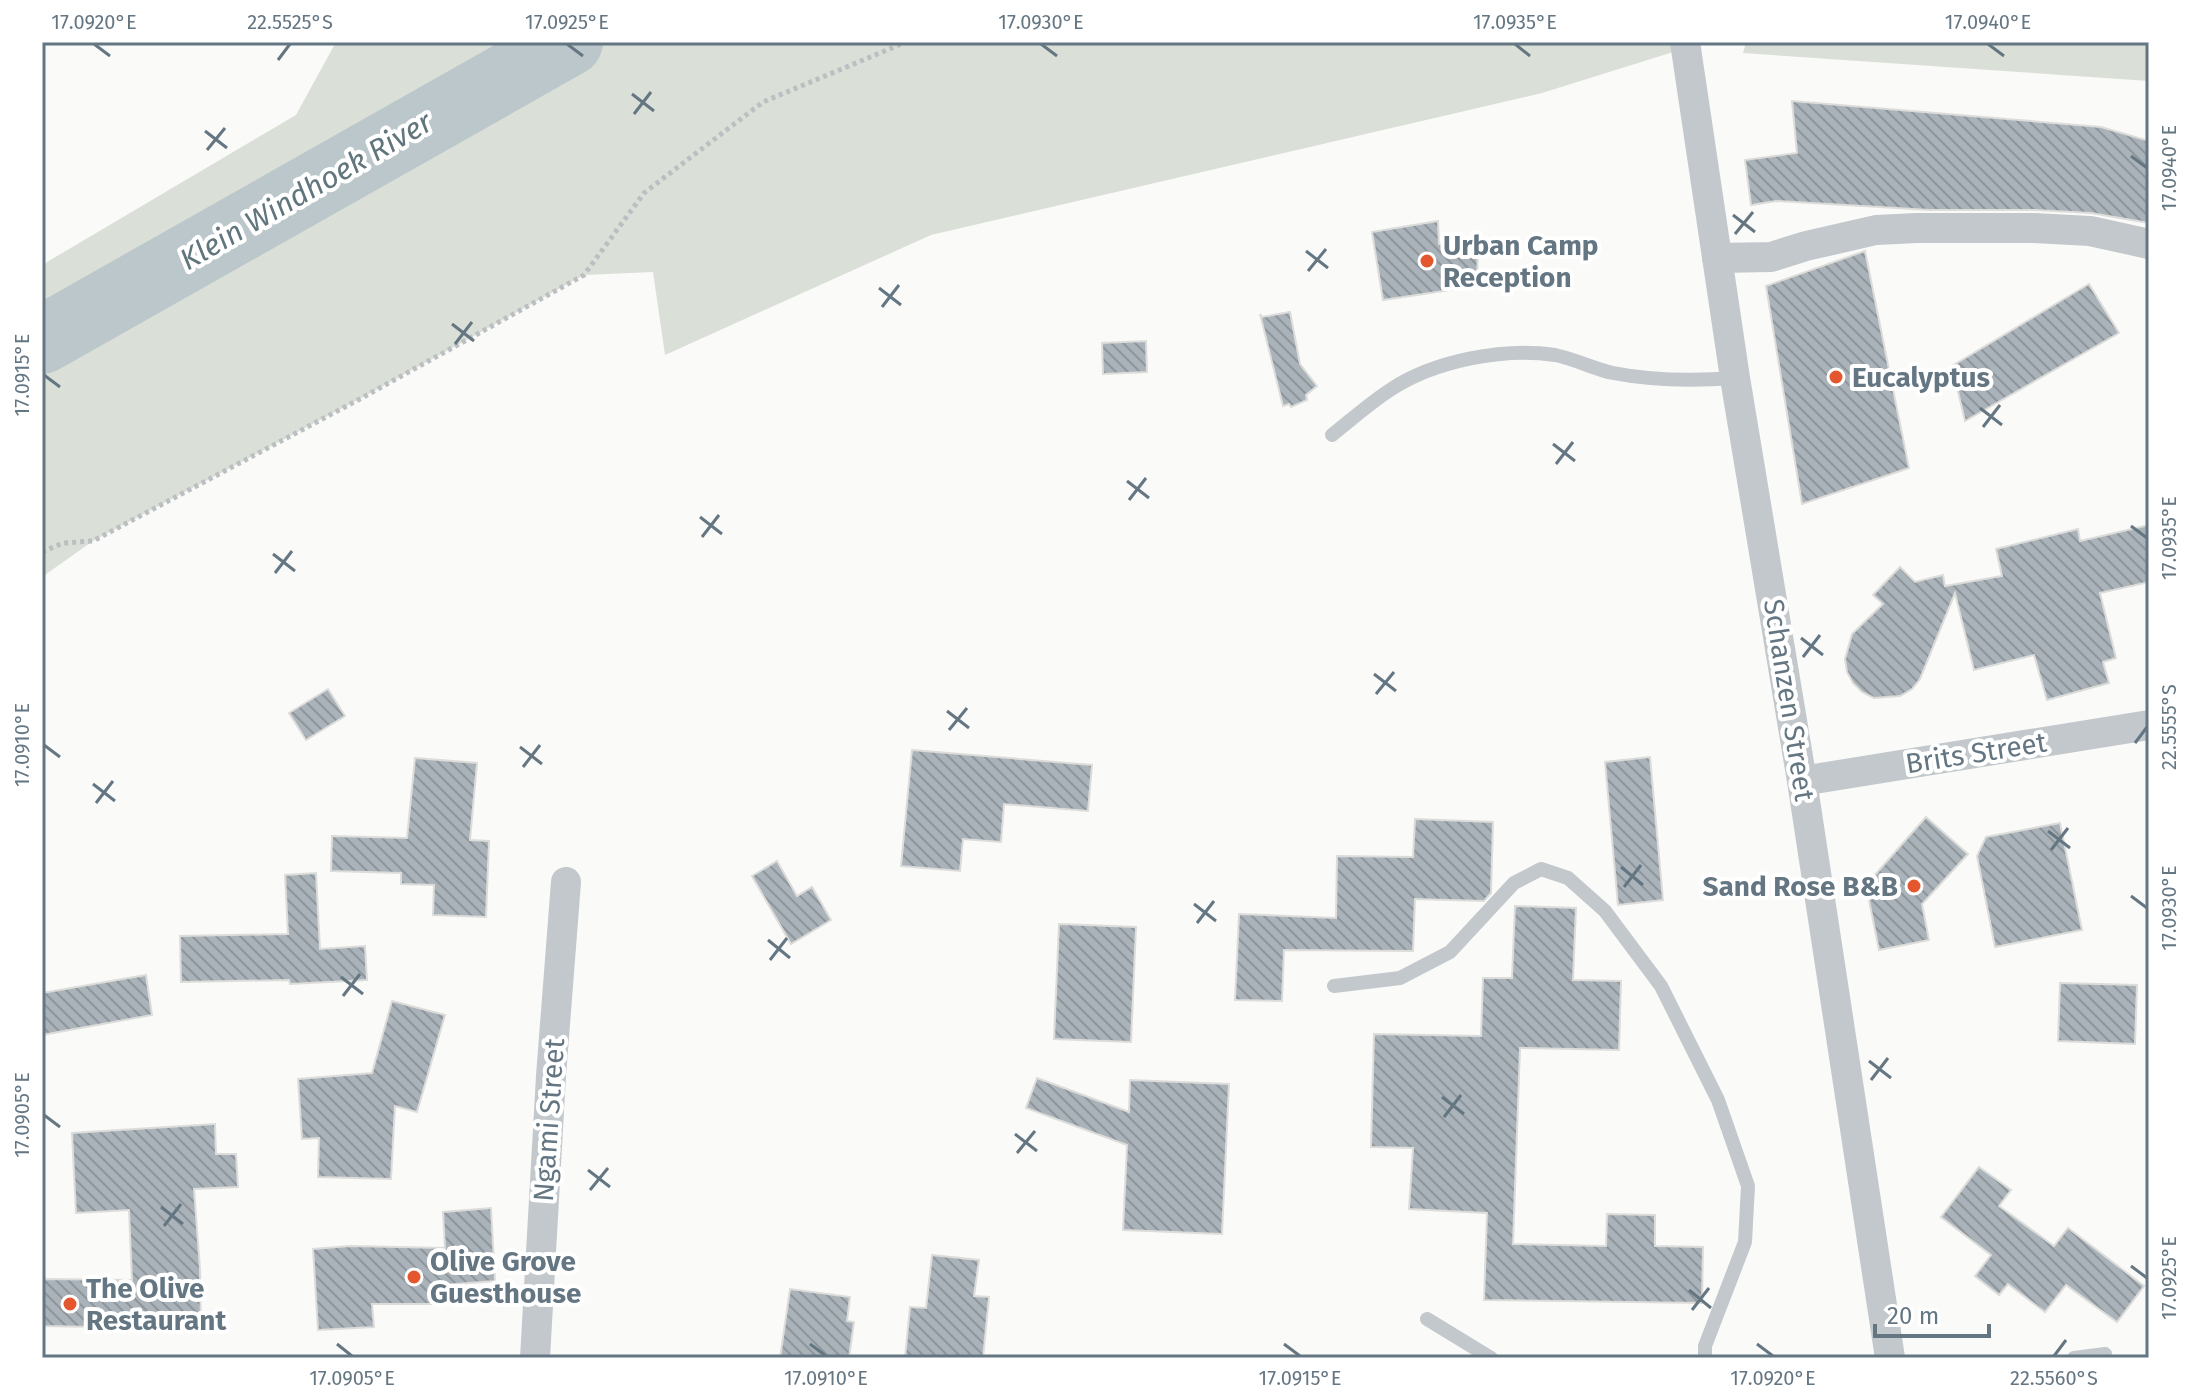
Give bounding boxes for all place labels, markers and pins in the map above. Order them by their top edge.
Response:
place label: Urban Camp Reception [1443,229,1599,294]
marker: Urban Camp Reception [1418,252,1436,270]
place label: Eucalyptus [1852,361,1990,394]
marker: Eucalyptus [1827,368,1845,386]
place label: Sand Rose B&B [1702,870,1898,903]
marker: Sand Rose B&B [1905,877,1923,895]
place label: Olive Grove Guesthouse [430,1245,581,1310]
marker: Olive Grove Guesthouse [405,1268,423,1286]
place label: The Olive Restaurant [86,1272,227,1337]
marker: The Olive Restaurant [61,1295,79,1313]

